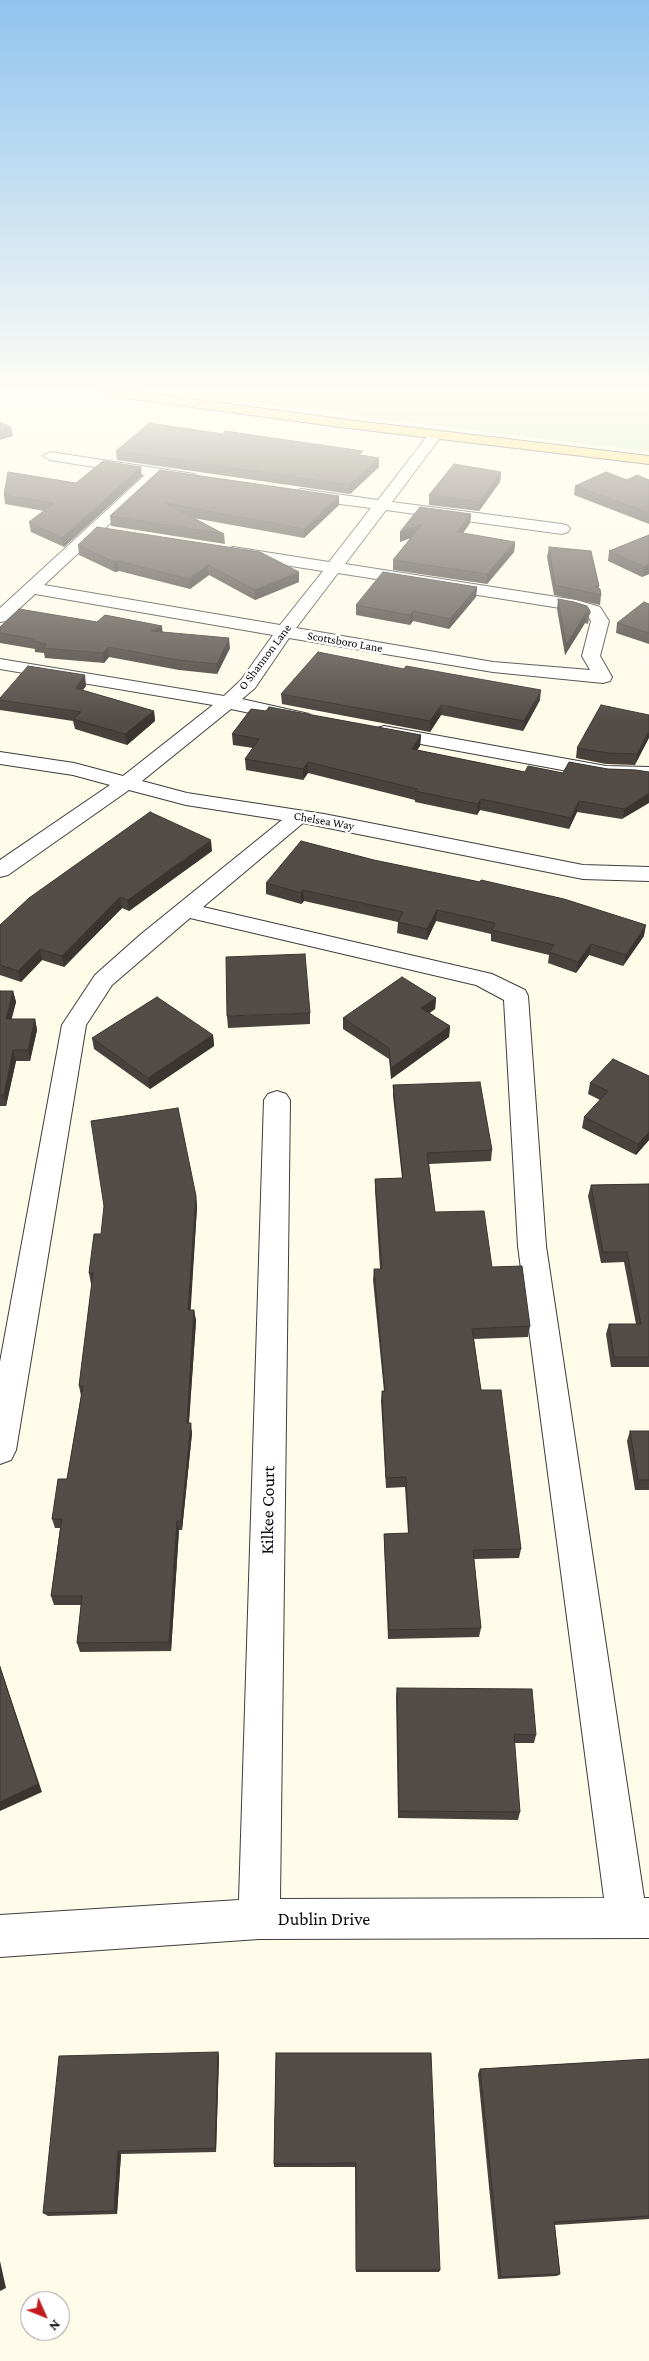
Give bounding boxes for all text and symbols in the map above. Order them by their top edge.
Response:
street label: O Shannon Lane [236,621,294,693]
street label: Scottsboro Lane [306,628,384,656]
street label: Chelsea Way [293,809,355,833]
street label: Kilkee Court [256,1465,280,1555]
street label: Dublin Drive [278,1908,370,1930]
north arrow [20,2291,70,2341]
text: N [46,2317,64,2335]

